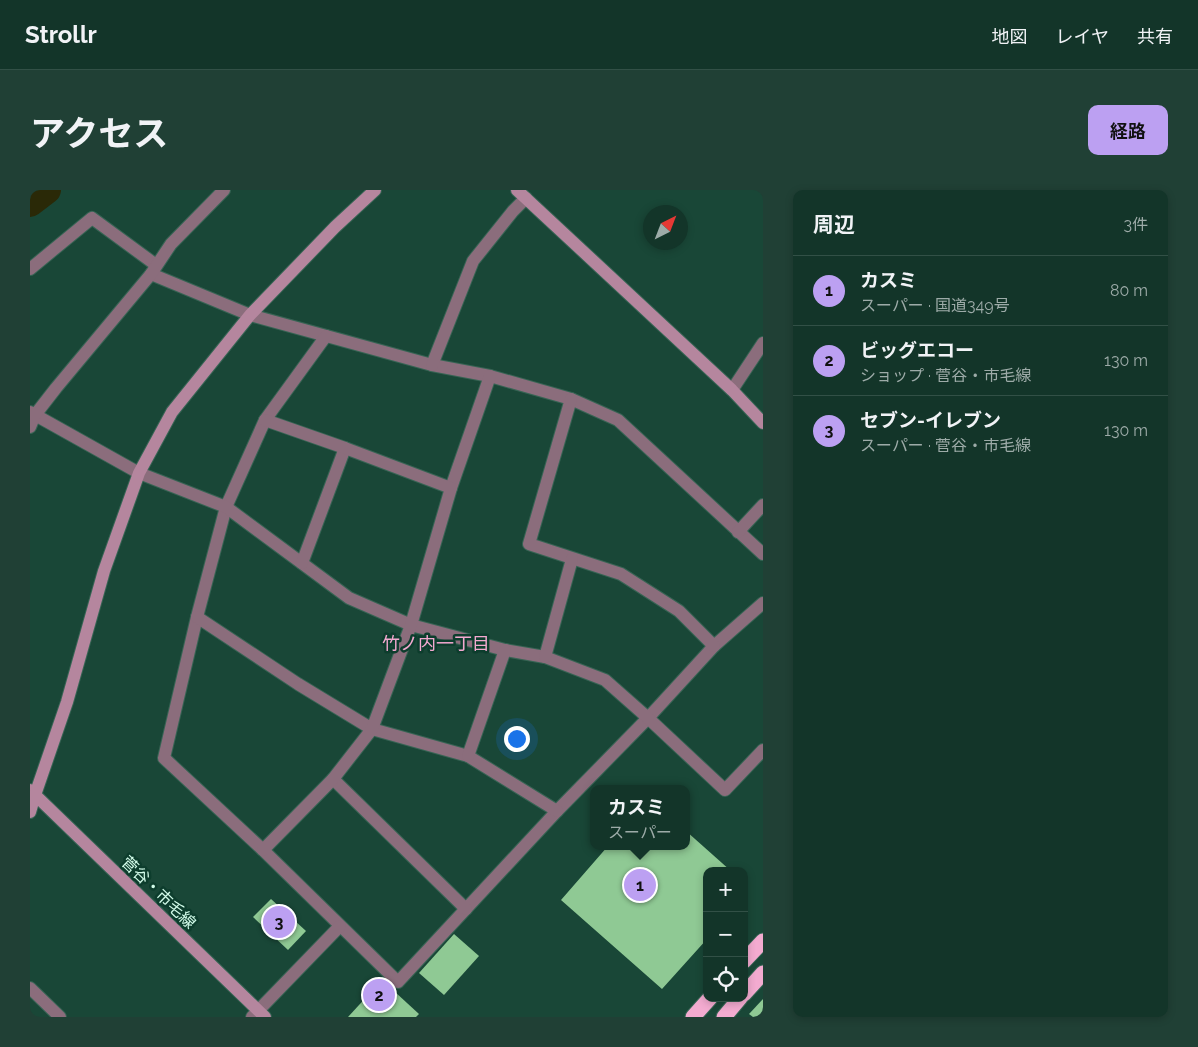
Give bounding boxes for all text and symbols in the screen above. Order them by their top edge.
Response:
text: Strollr [25,20,97,49]
text: 地図 [992,26,1028,47]
text: レイヤ [1056,26,1109,47]
text: 共有 [1137,26,1173,47]
button: 経路 [1088,105,1168,155]
text: アクセス [30,113,168,154]
north arrow [643,205,688,250]
text: 周辺 [813,212,855,237]
text: 3件 [1123,215,1148,234]
text: カスミ [860,269,917,291]
text: 1 [825,281,833,300]
text: 80 m [1110,281,1148,300]
text: スーパー · 国道349号 [860,296,1010,315]
text: ビッグエコー [860,339,974,361]
text: 2 [824,351,834,370]
text: 130 m [1104,351,1148,370]
text: ショップ · 菅谷・市毛線 [860,366,1031,385]
text: セブン-イレブン [860,409,1001,431]
text: 3 [825,421,833,440]
text: 130 m [1104,421,1148,440]
text: スーパー · 菅谷・市毛線 [860,436,1031,455]
district label: 竹ノ内一丁目 [382,633,490,654]
your location [504,726,530,752]
popup [590,785,690,850]
text: カスミ [608,796,665,818]
text: スーパー [608,823,672,842]
street label: 菅谷・市毛線 [118,852,200,933]
pin: 1 [624,866,656,904]
map controls [703,867,748,1002]
button: + [703,867,748,912]
pin: 3 [263,903,295,941]
button: − [703,912,748,957]
button: locate [703,957,748,1002]
pin: 2 [363,976,395,1014]

